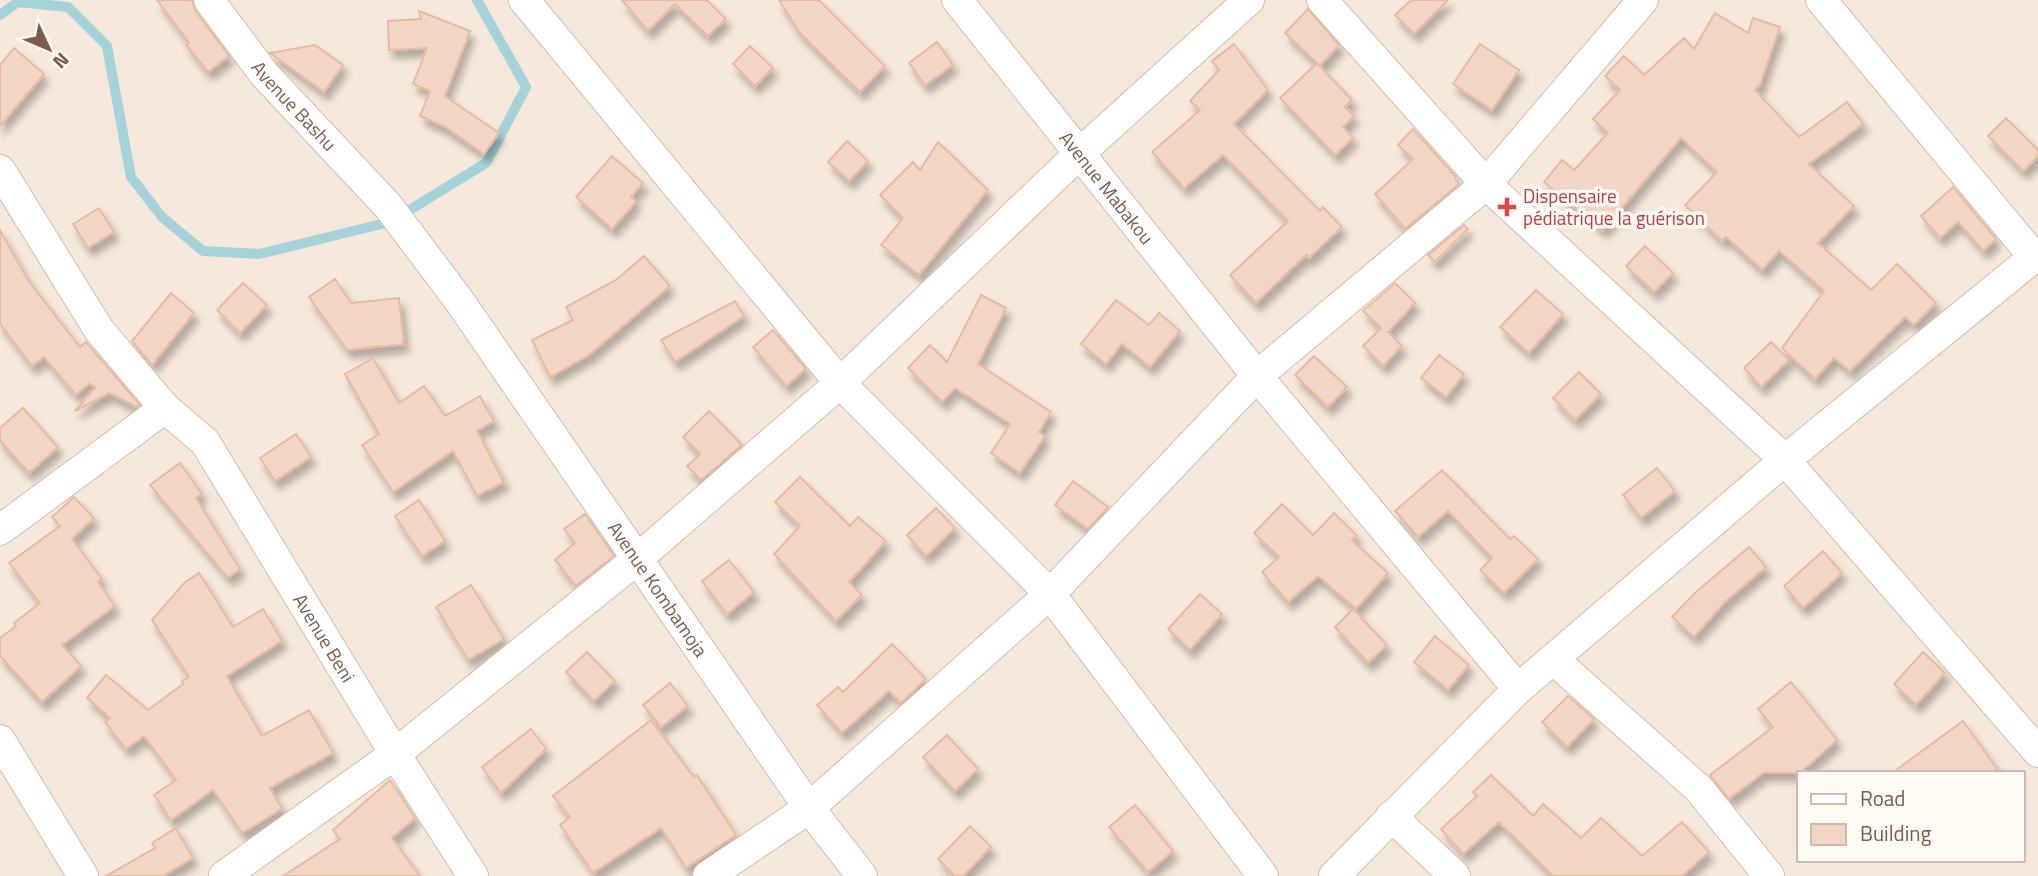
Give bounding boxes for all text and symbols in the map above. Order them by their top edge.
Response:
north arrow [14,14,84,84]
text: N [47,46,77,76]
street label: Avenue Bashu [245,54,344,157]
street label: Avenue Mabakou [1053,124,1161,250]
place label: Dispensaire pédiatrique la guérison [1523,181,1705,232]
marker: Dispensaire pédiatrique la guérison [1497,197,1517,217]
street label: Avenue Kombamoja [601,515,716,663]
street label: Avenue Beni [286,588,363,687]
legend [1797,771,2024,862]
text: Road [1860,782,1905,814]
text: Building [1860,817,1932,849]

